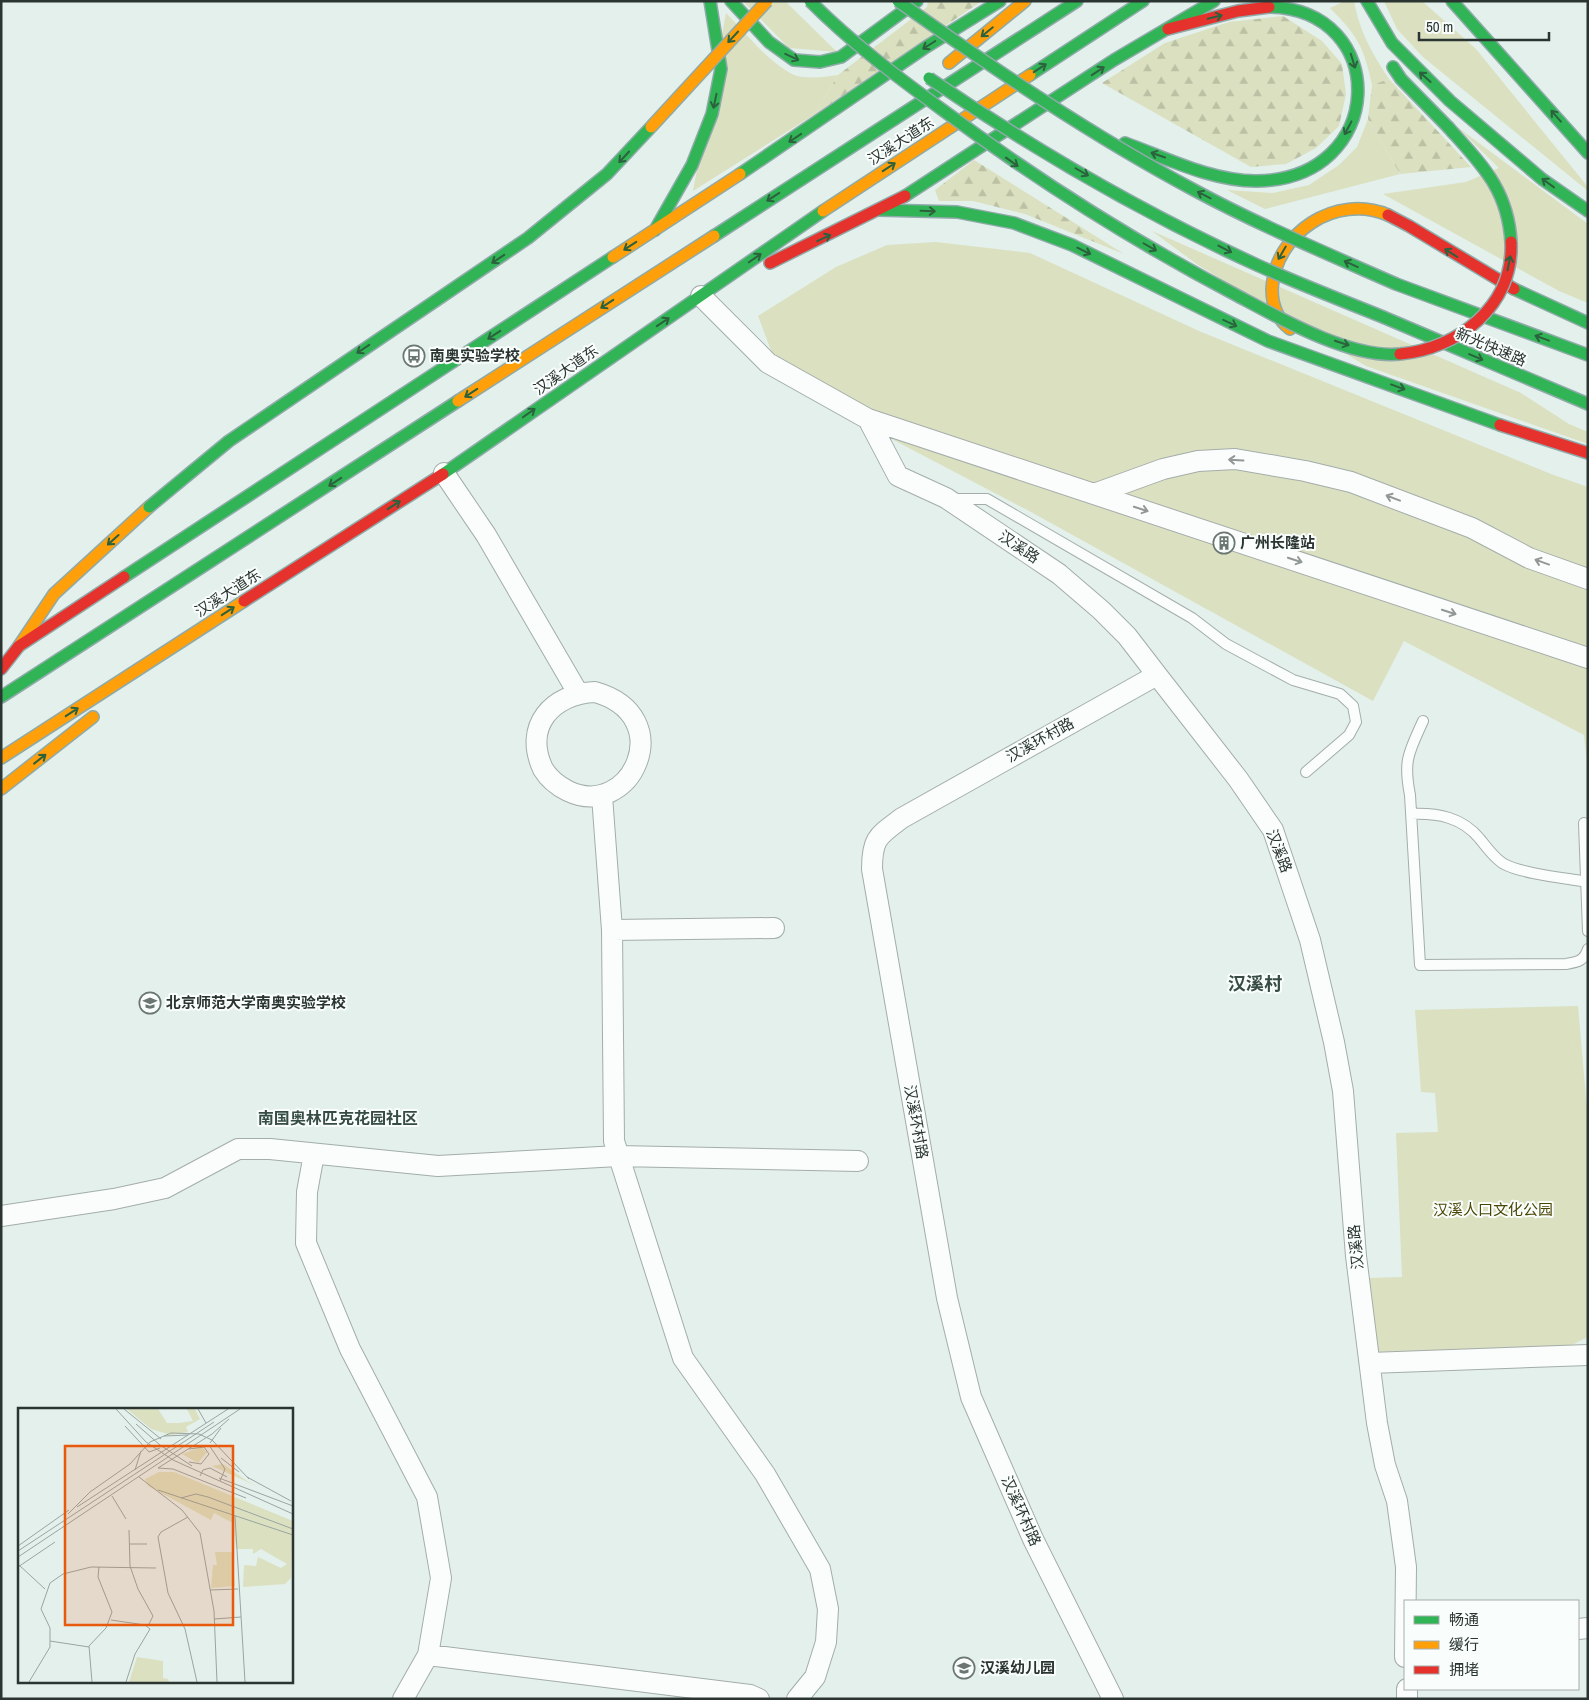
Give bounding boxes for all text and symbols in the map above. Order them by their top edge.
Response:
scale bar [1419,10,1549,42]
one-way arrow [1207,12,1223,21]
text: 50 m [1426,16,1453,37]
one-way arrow [981,26,994,37]
one-way arrow [727,30,739,43]
one-way arrow [922,40,936,50]
one-way arrow [784,53,799,62]
one-way arrow [1348,53,1358,69]
one-way arrow [1033,63,1047,73]
one-way arrow [1090,66,1104,76]
one-way arrow [1419,71,1432,82]
one-way arrow [710,93,719,109]
one-way arrow [1550,110,1561,123]
street label: 汉溪大道东 [864,111,938,170]
one-way arrow [1343,121,1353,135]
one-way arrow [788,133,802,143]
one-way arrow [618,150,630,163]
one-way arrow [1150,150,1166,159]
one-way arrow [1005,157,1019,167]
one-way arrow [882,161,896,171]
one-way arrow [1074,168,1088,178]
one-way arrow [1542,177,1555,188]
one-way arrow [1197,190,1212,199]
one-way arrow [766,191,780,202]
one-way arrow [920,206,936,216]
one-way arrow [816,233,831,242]
one-way arrow [623,241,637,251]
one-way arrow [1142,243,1157,253]
one-way arrow [1217,245,1232,254]
one-way arrow [1276,245,1286,259]
one-way arrow [1076,247,1091,256]
one-way arrow [1445,248,1459,258]
one-way arrow [748,253,762,263]
one-way arrow [491,254,505,264]
one-way arrow [1505,255,1515,271]
one-way arrow [1344,258,1359,268]
one-way arrow [601,299,615,309]
one-way arrow [655,317,669,327]
one-way arrow [1222,319,1237,328]
street label: 新光快速路 [1453,322,1530,371]
one-way arrow [487,330,501,340]
one-way arrow [1535,333,1550,342]
street label: 汉溪大道东 [529,339,602,400]
one-way arrow [1334,339,1350,349]
one-way arrow [356,344,370,354]
bus stop icon: 南奥实验学校 [402,344,426,368]
place label: 南奥实验学校 [430,345,520,366]
one-way arrow [1468,352,1483,362]
one-way arrow [1390,384,1405,393]
one-way arrow [465,388,479,398]
one-way arrow [521,408,535,418]
one-way arrow [1228,455,1244,464]
one-way arrow [329,477,343,487]
one-way arrow [1386,493,1401,502]
one-way arrow [387,499,401,510]
one-way arrow [1132,505,1148,514]
street label: 汉溪路 [995,525,1044,568]
building icon: 广州长隆站 [1212,531,1236,555]
place label: 广州长隆站 [1240,532,1315,553]
one-way arrow [106,534,119,546]
one-way arrow [1287,556,1303,566]
one-way arrow [1535,557,1550,566]
street label: 汉溪大道东 [191,563,265,622]
one-way arrow [221,606,235,617]
one-way arrow [1441,607,1457,617]
one-way arrow [64,707,78,717]
street label: 汉溪环村路 [1002,712,1078,767]
one-way arrow [33,753,46,764]
street label: 汉溪路 [1262,826,1297,876]
district label: 汉溪村 [1228,971,1282,996]
school or university icon: 北京师范大学南奥实验学校 [138,991,162,1015]
place label: 北京师范大学南奥实验学校 [166,992,346,1013]
street label: 汉溪环村路 [900,1083,933,1161]
district label: 南国奥林匹克花园社区 [258,1107,418,1129]
park label: 汉溪人口文化公园 [1433,1199,1553,1220]
street label: 汉溪路 [1343,1224,1368,1270]
inset map [18,1408,292,1682]
street label: 汉溪环村路 [997,1472,1046,1549]
legend [1404,1600,1579,1690]
text: 畅通 [1449,1609,1479,1630]
text: 缓行 [1449,1634,1479,1655]
school or university icon: 汉溪幼儿园 [952,1656,976,1680]
place label: 汉溪幼儿园 [980,1657,1055,1678]
text: 拥堵 [1449,1659,1479,1680]

